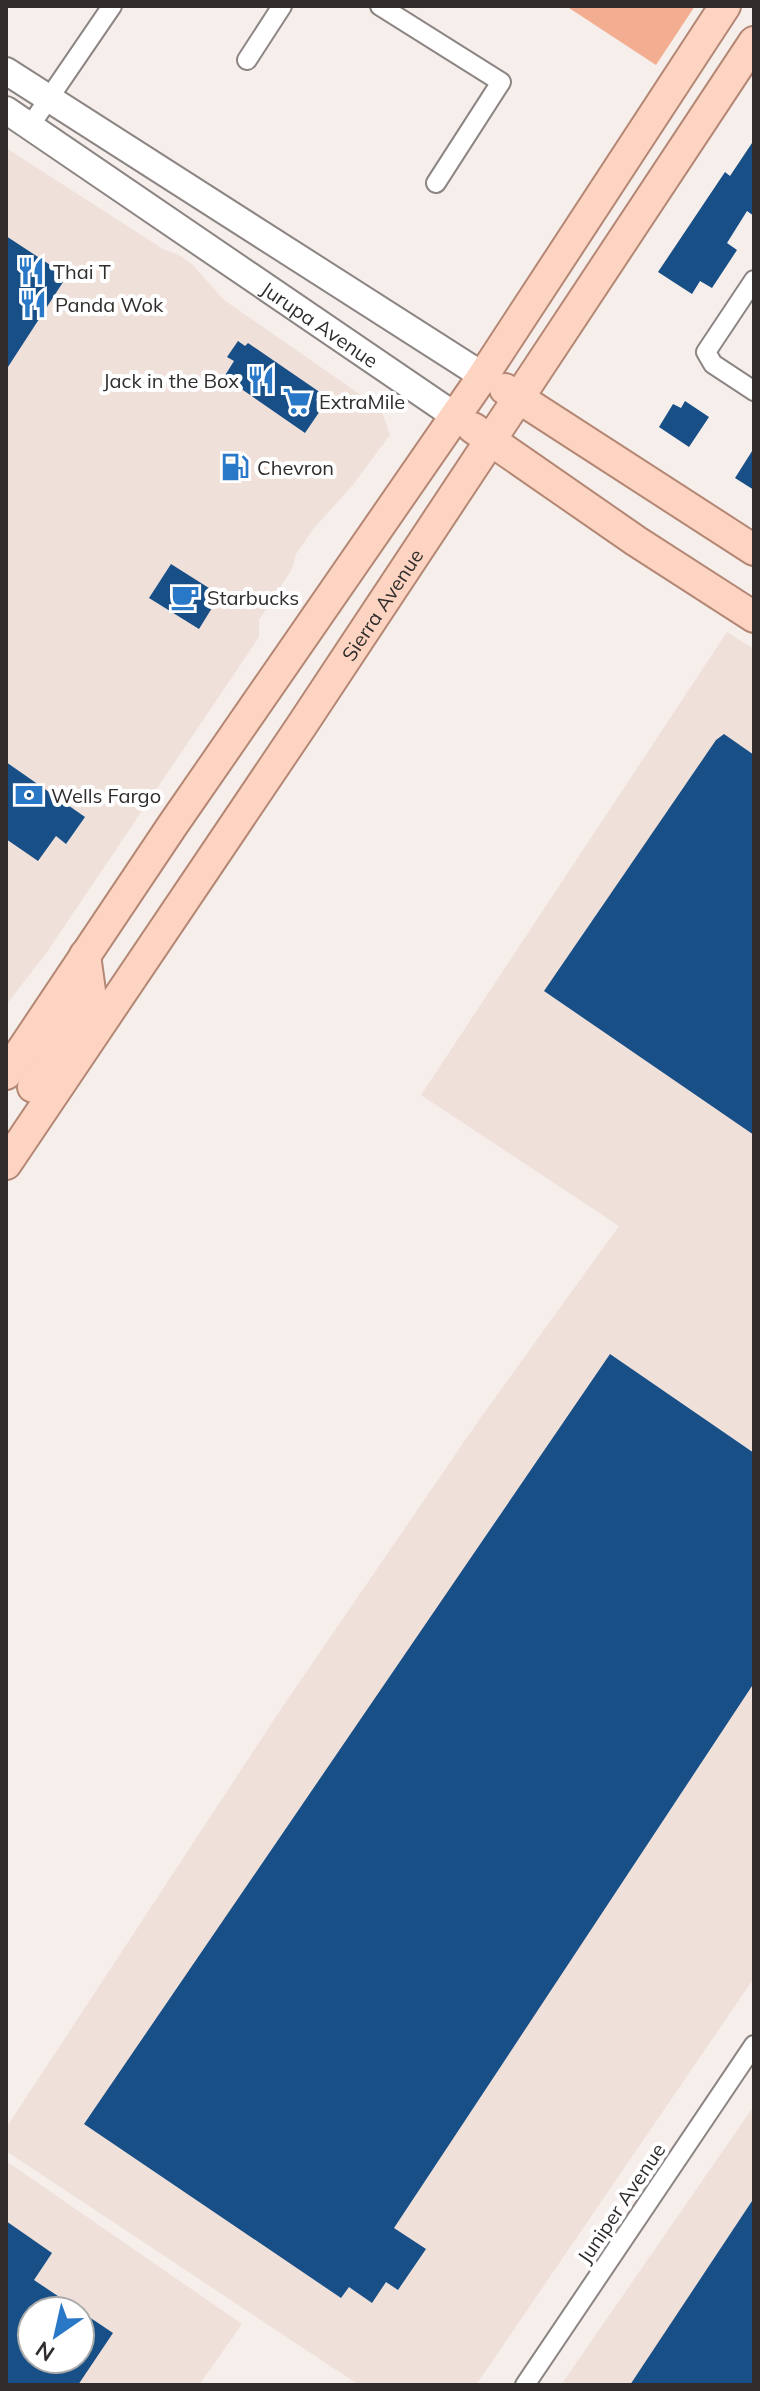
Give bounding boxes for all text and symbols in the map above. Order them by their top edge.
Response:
restaurant icon: Thai T [16,256,46,286]
place label: Thai T [53,259,111,284]
street label: Jurupa Avenue [257,275,383,373]
restaurant icon: Panda Wok [18,289,48,319]
place label: Panda Wok [55,292,164,317]
restaurant icon: Jack in the Box [246,365,276,395]
place label: Jack in the Box [103,368,239,393]
supermarket icon: ExtraMile [282,386,312,416]
place label: ExtraMile [319,389,405,414]
fuel station icon: Chevron [220,452,250,482]
place label: Chevron [257,455,334,480]
street label: Sierra Avenue [336,544,428,665]
cafe icon: Starbucks [170,582,200,612]
place label: Starbucks [207,585,299,610]
bank icon: Wells Fargo [14,780,44,810]
place label: Wells Fargo [51,783,161,808]
street label: Juniper Avenue [572,2138,670,2268]
north arrow [16,2295,96,2375]
text: N [30,2335,60,2368]

